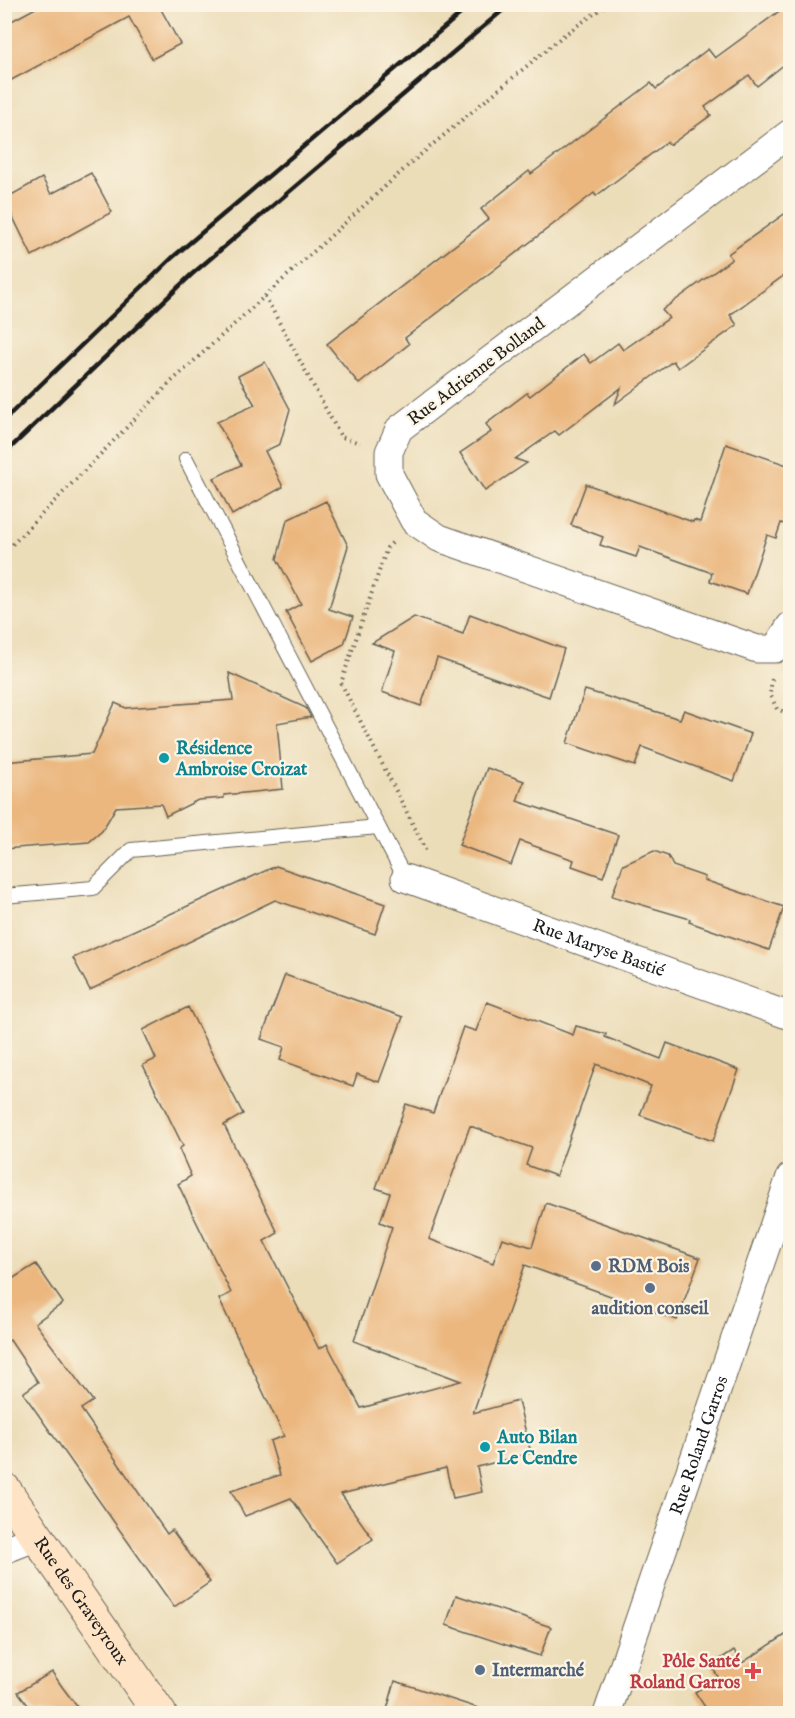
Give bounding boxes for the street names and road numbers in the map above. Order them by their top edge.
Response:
street label: Rue Adrienne Bolland [404,313,551,431]
street label: Rue Maryse Bastié [529,915,668,983]
street label: Rue Roland Garros [666,1373,734,1518]
street label: Rue des Graveyroux [28,1533,133,1670]

